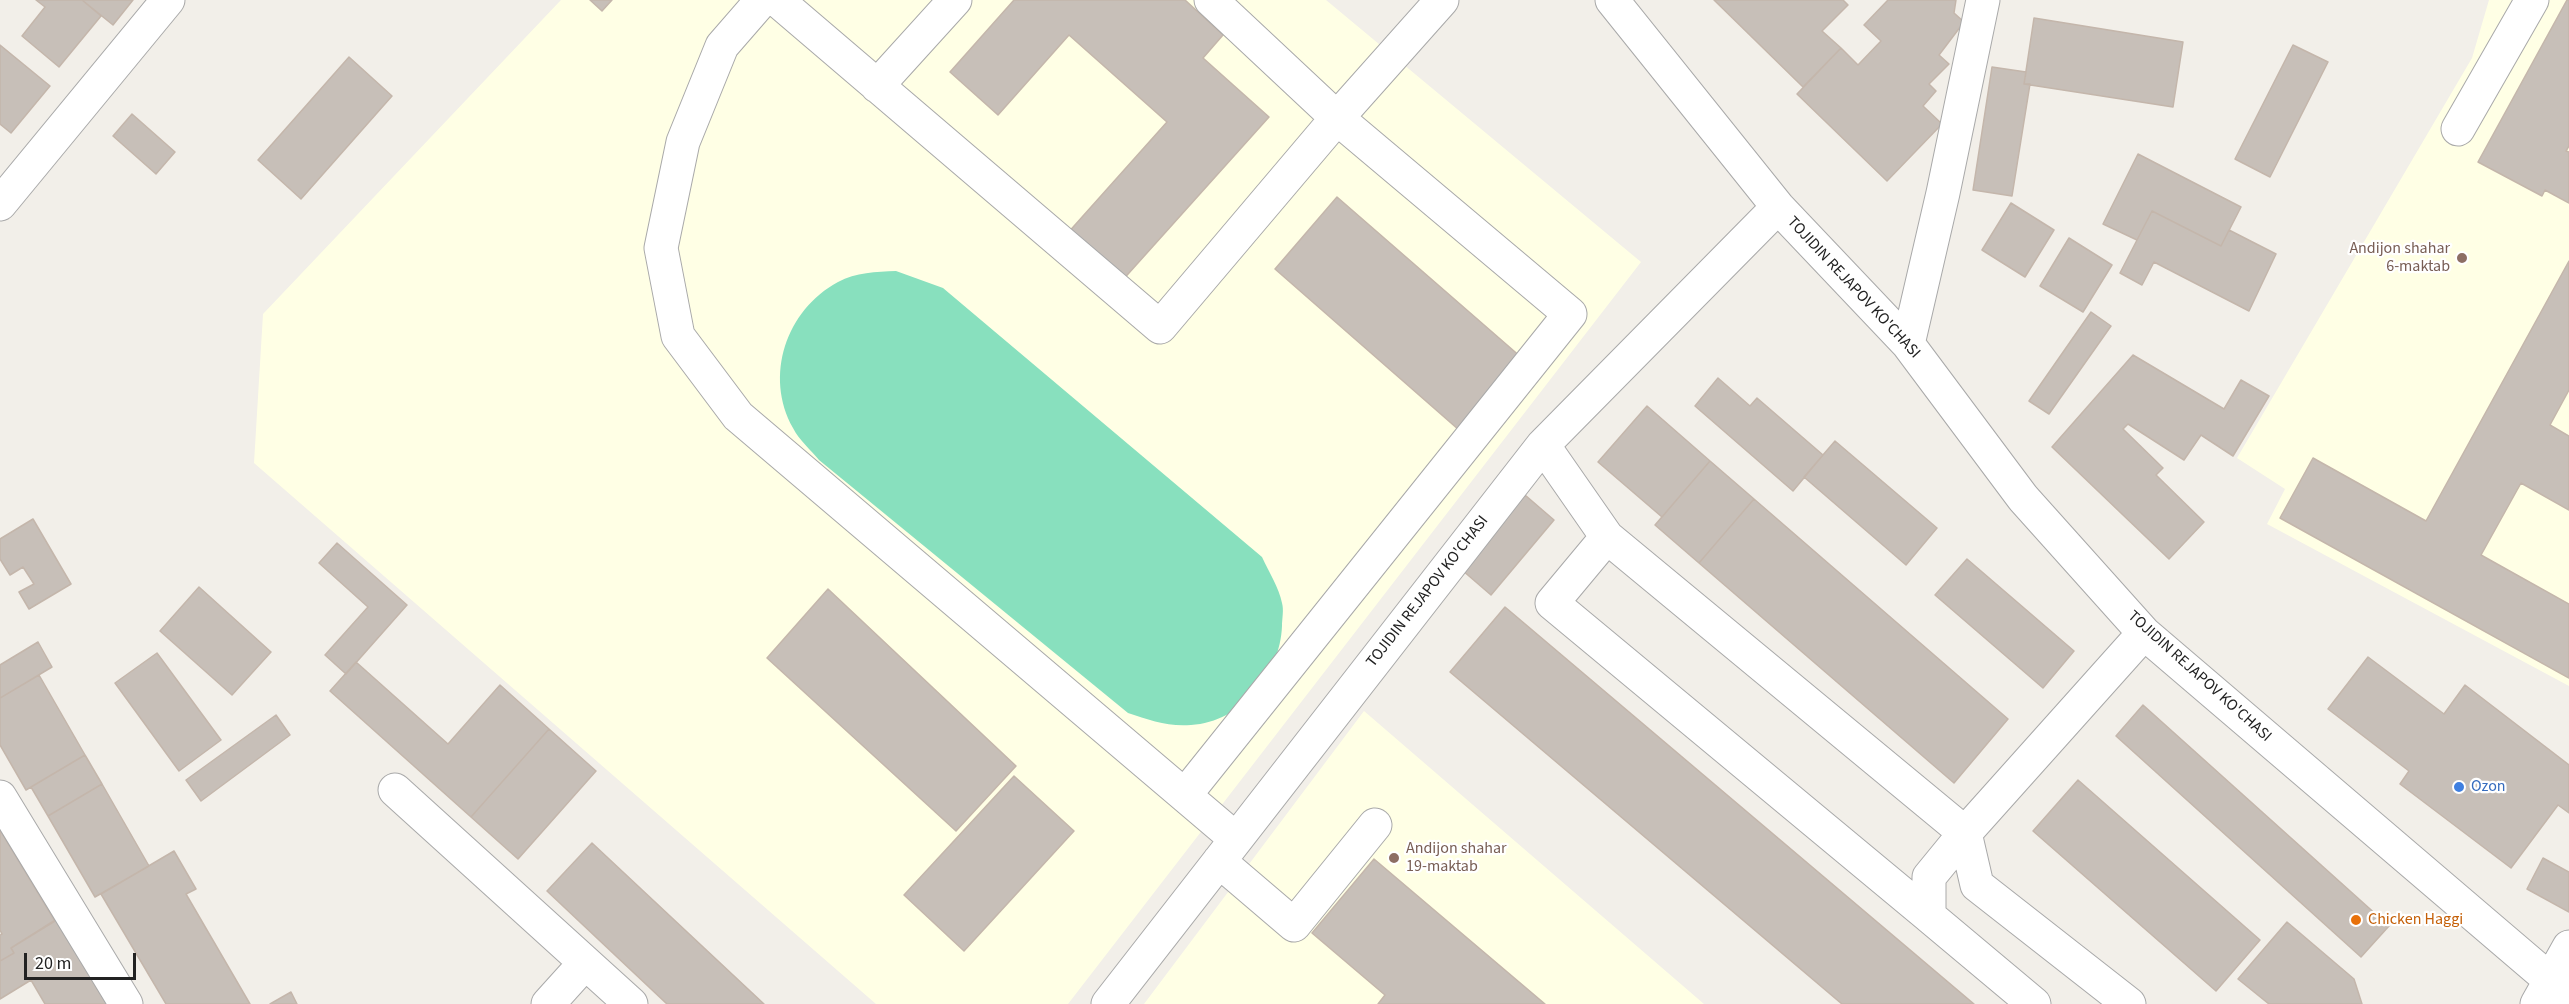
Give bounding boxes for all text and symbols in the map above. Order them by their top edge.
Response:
street label: TOJIDIN REJAPOV KO'CHASI [1782,213,1924,363]
place label: Andijon shahar 6-maktab [2349,239,2450,277]
marker: Andijon shahar 6-maktab [2455,251,2469,265]
street label: TOJIDIN REJAPOV KO'CHASI [1363,512,1493,672]
street label: TOJIDIN REJAPOV KO'CHASI [2123,607,2275,747]
place label: Ozon [2471,777,2506,797]
marker: Ozon [2452,780,2466,794]
place label: Andijon shahar 19-maktab [1406,839,1507,877]
marker: Andijon shahar 19-maktab [1387,851,1401,865]
place label: Chicken Haggi [2368,910,2463,930]
marker: Chicken Haggi [2349,913,2363,927]
scale bar [27,941,140,979]
text: 20 m [35,951,71,976]

